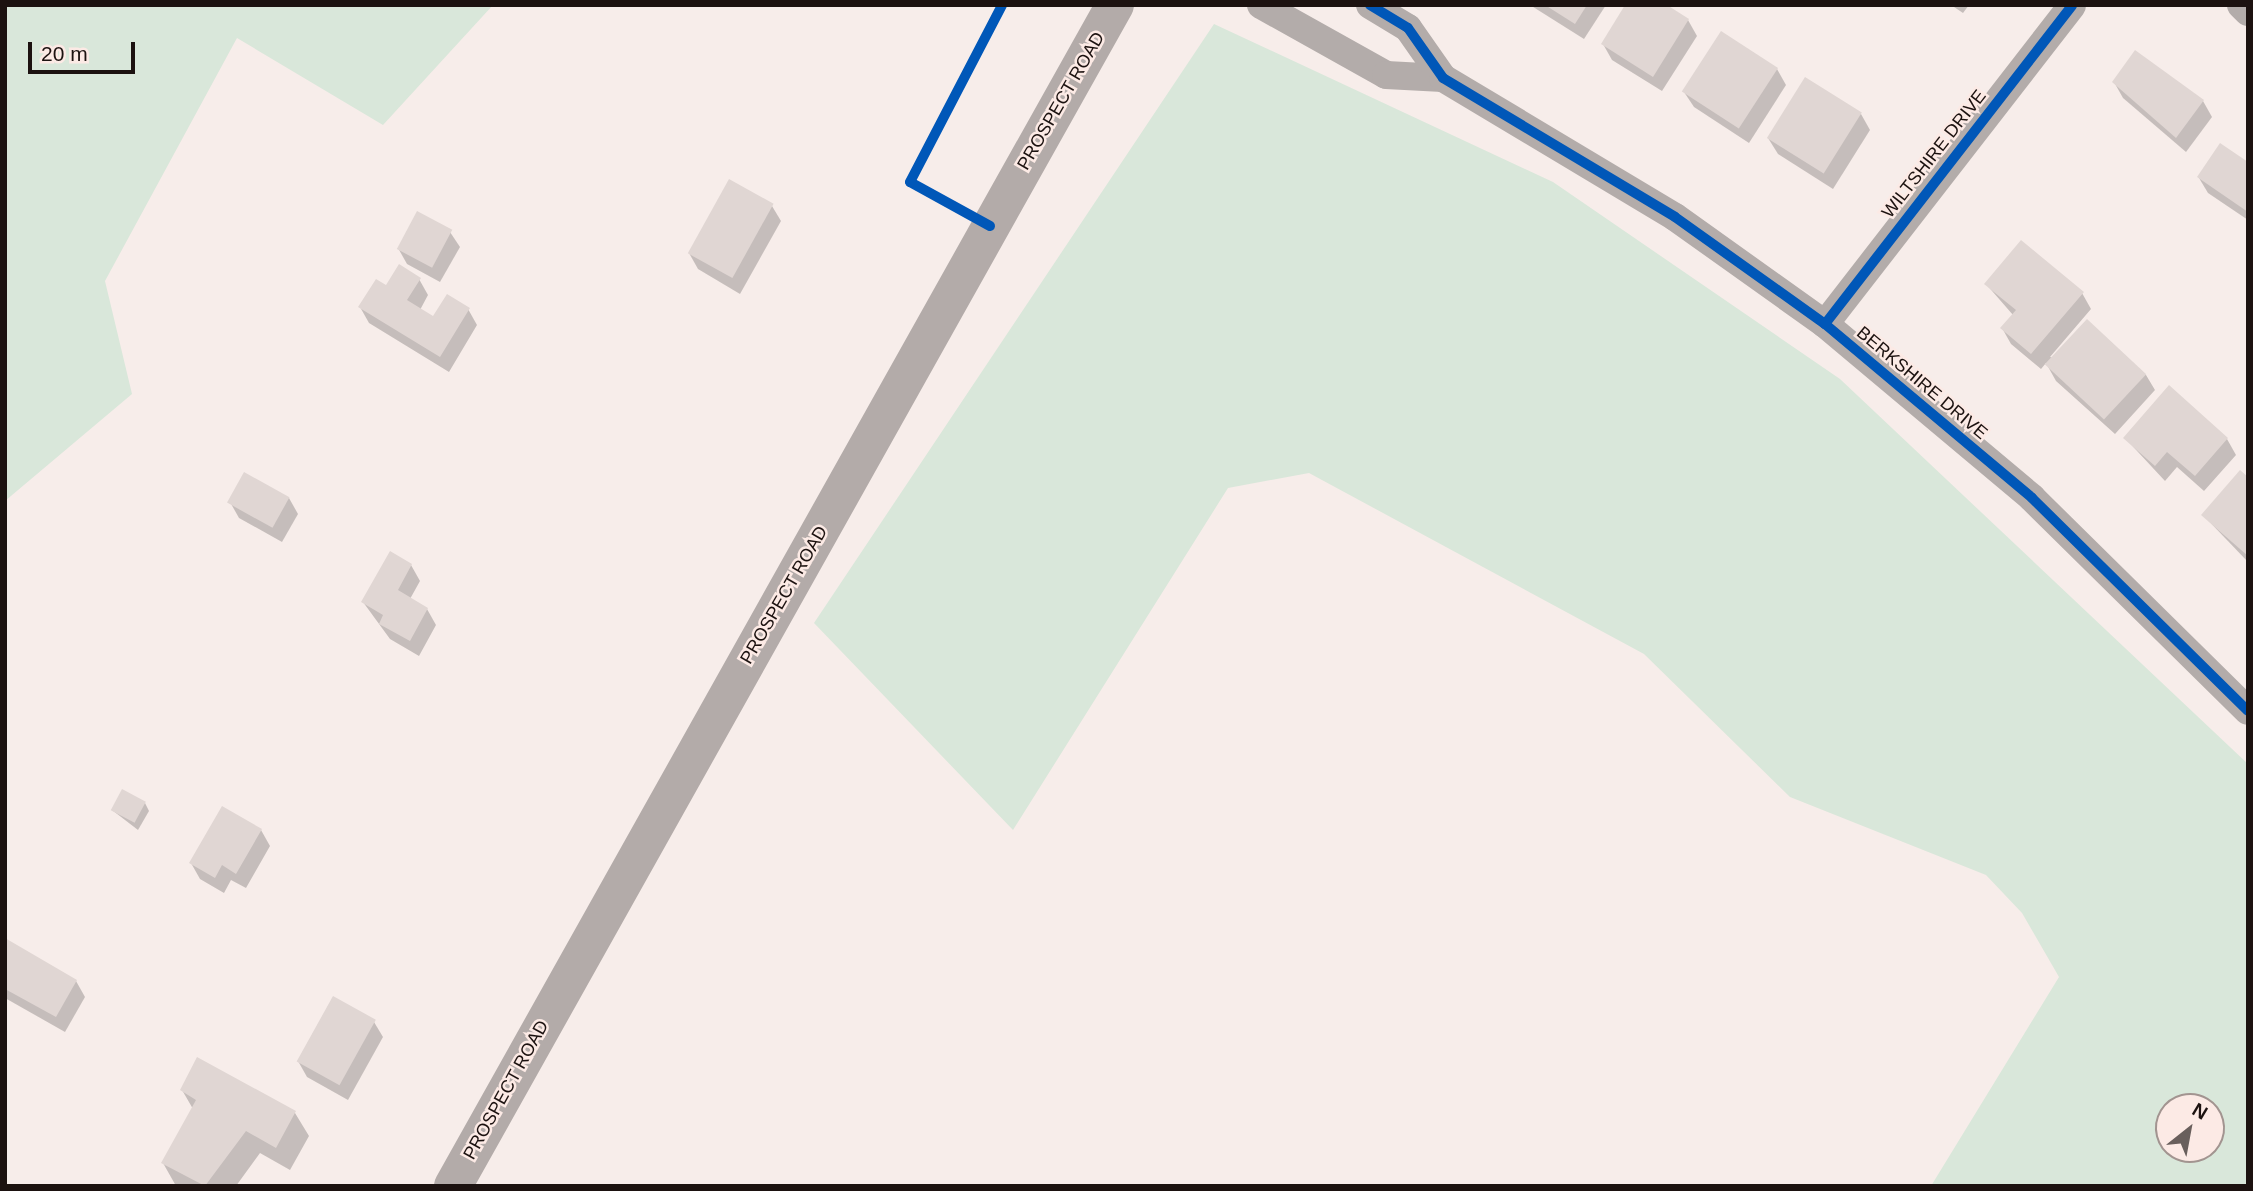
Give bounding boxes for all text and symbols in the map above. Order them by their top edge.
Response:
scale bar [32,28,138,72]
street label: PROSPECT ROAD [1013,28,1109,174]
text: 20 m [41,42,88,65]
street label: WILTSHIRE DRIVE [1877,86,1991,222]
street label: BERKSHIRE DRIVE [1852,322,1992,444]
street label: PROSPECT ROAD [736,522,832,668]
street label: PROSPECT ROAD [459,1017,553,1163]
north arrow [2155,1093,2225,1163]
text: N [2189,1099,2211,1124]

